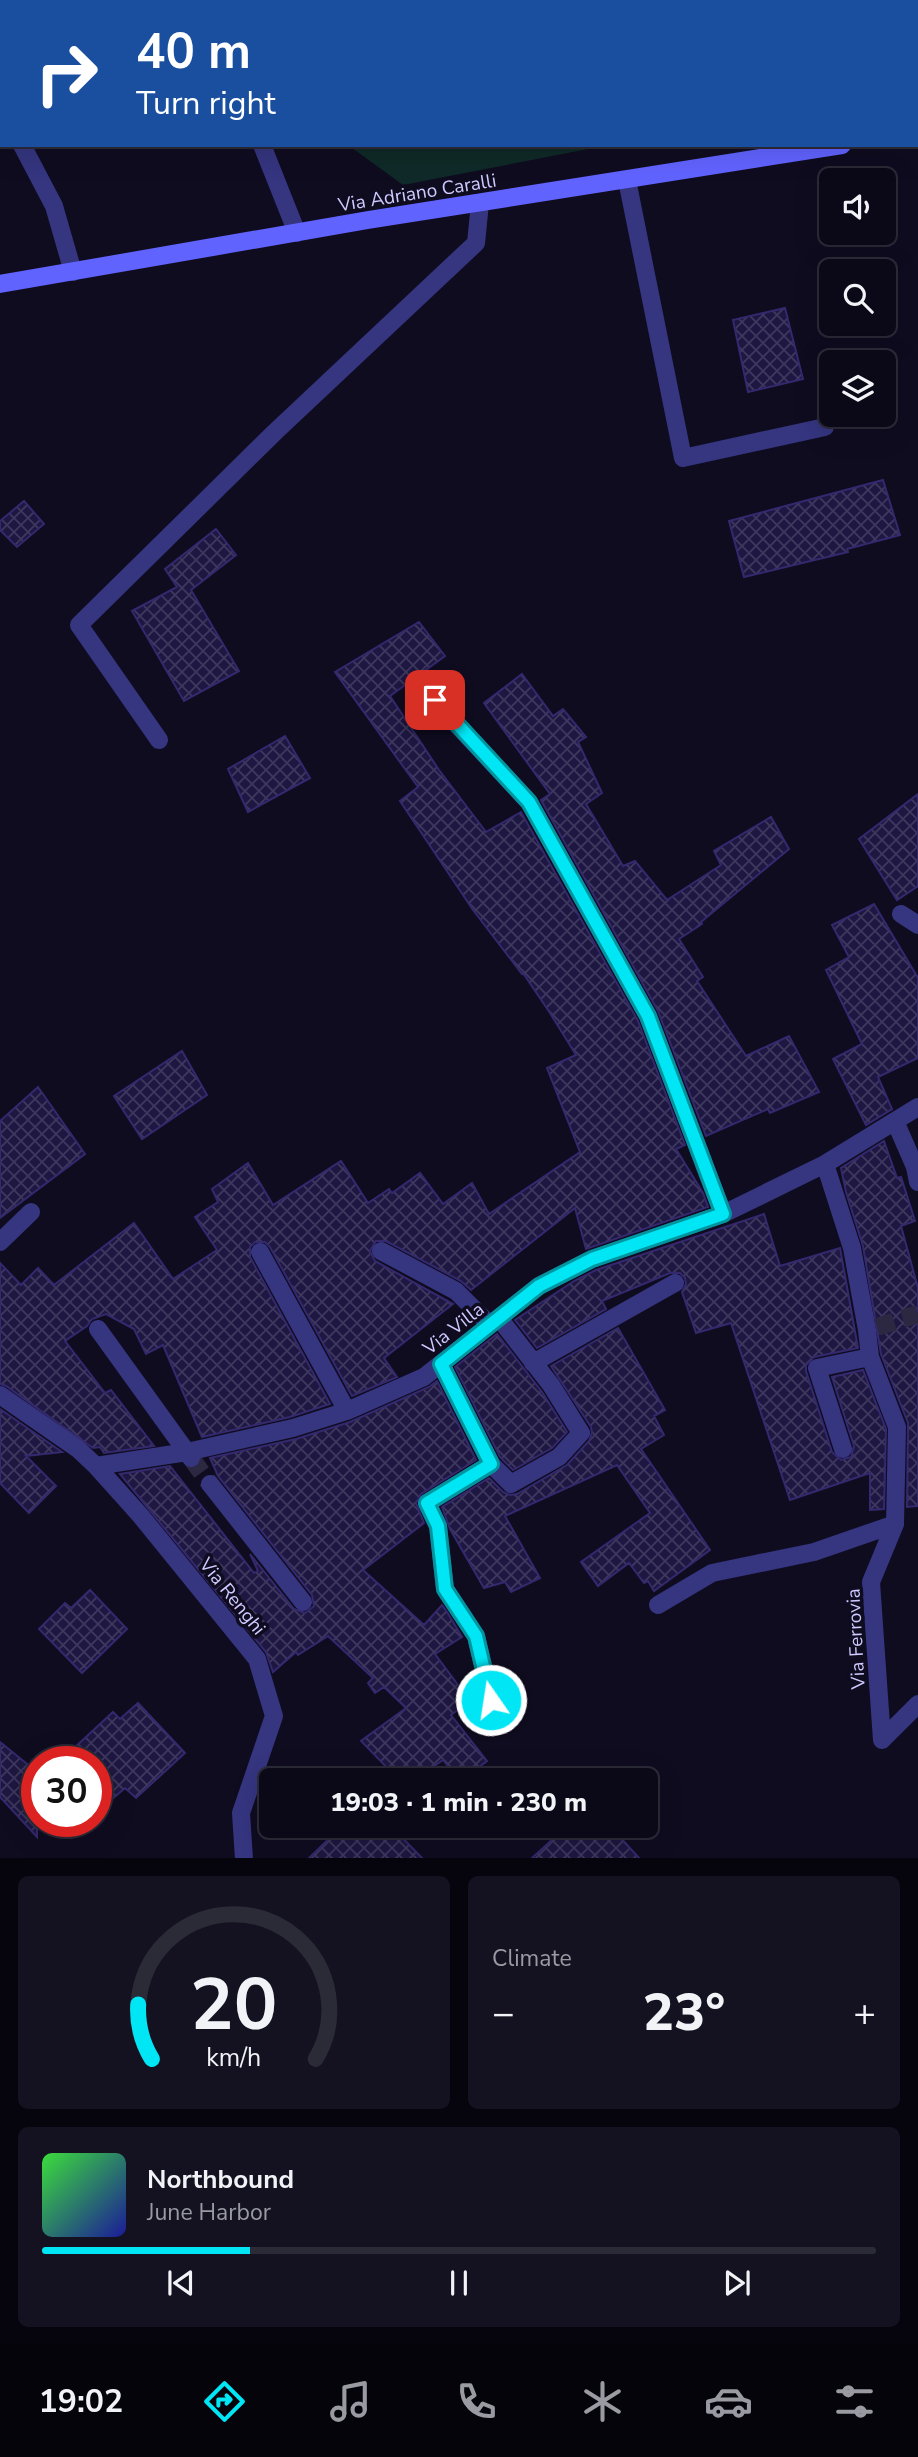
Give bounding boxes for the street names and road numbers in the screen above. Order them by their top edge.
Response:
street label: Via Adriano Caralli [335,168,498,218]
street label: Via Villa [417,1297,490,1362]
street label: Via Renghi [192,1552,271,1641]
street label: Via Ferrovia [840,1588,872,1691]

